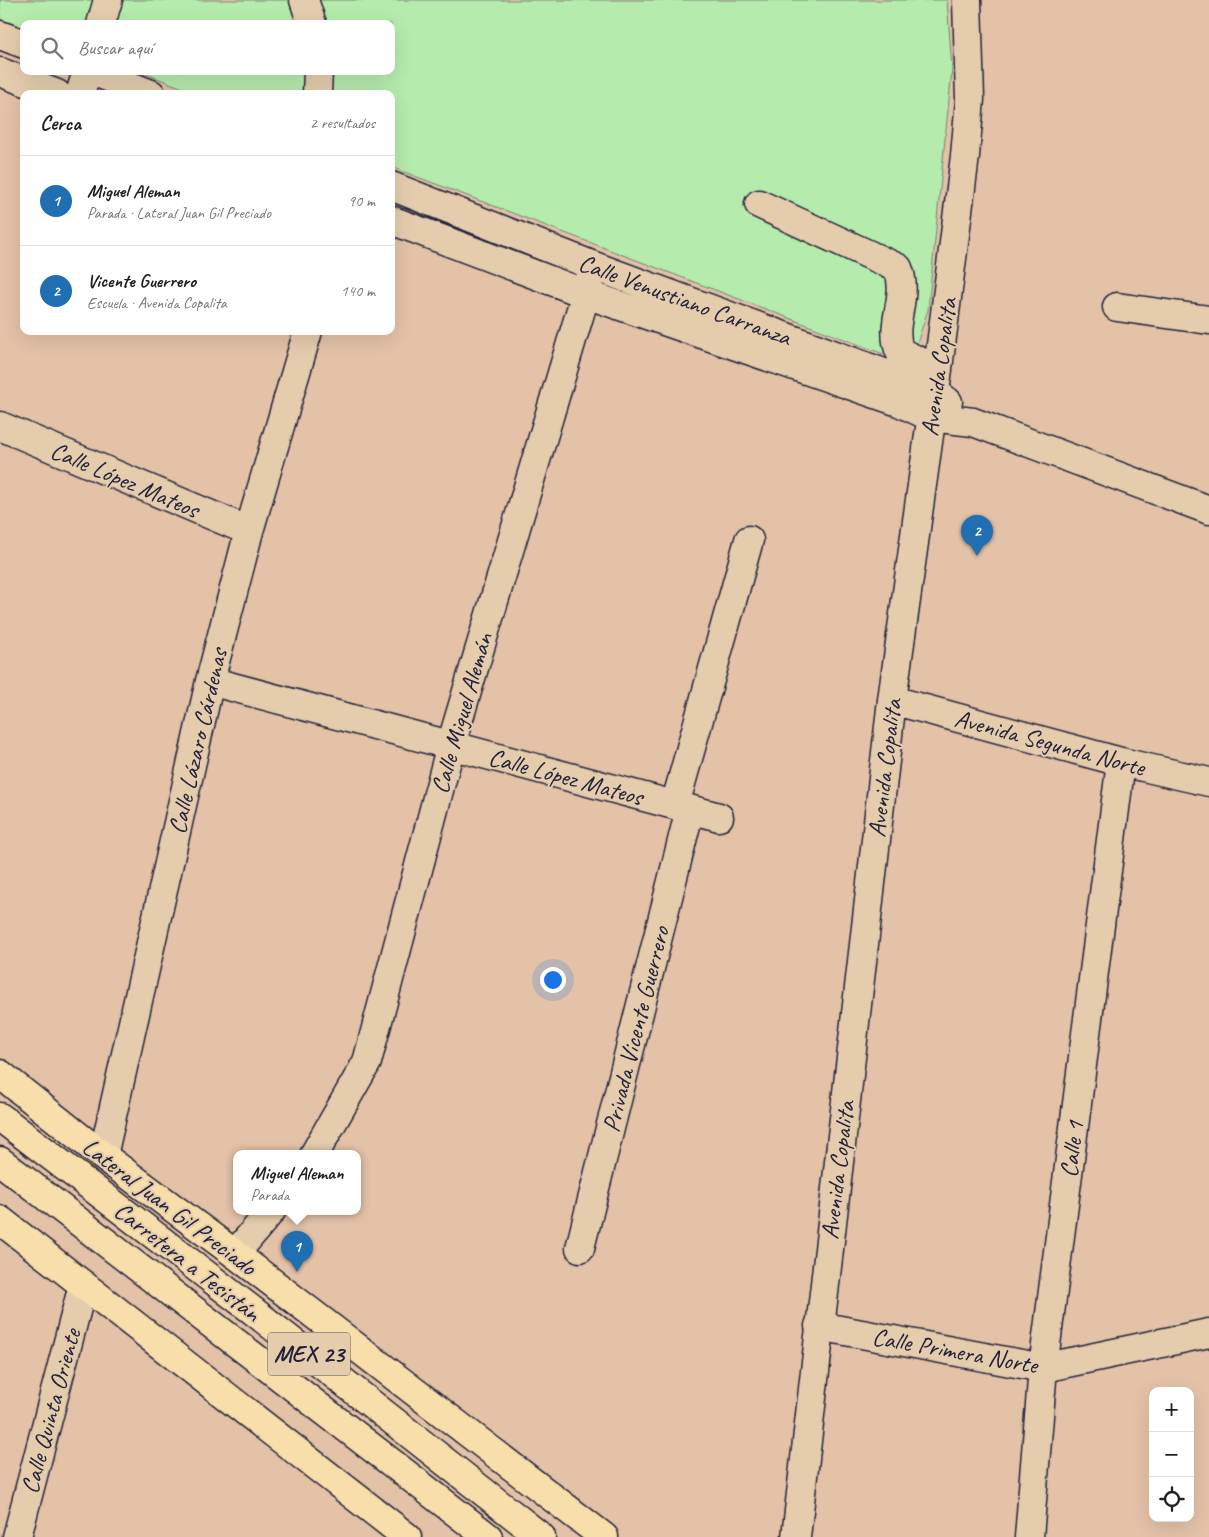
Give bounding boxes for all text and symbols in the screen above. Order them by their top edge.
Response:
search box [20,20,395,75]
icon: search [38,34,66,62]
text: Buscar aquí [78,36,152,60]
text: Cerca [40,110,81,136]
text: 2 resultados [310,113,375,133]
text: Miguel Aleman [87,179,180,203]
text: 1 [52,191,60,211]
text: 90 m [348,191,375,211]
text: Parada · Lateral Juan Gil Preciado [87,203,271,223]
street label: Calle Venustiano Carranza [574,247,797,354]
text: Vicente Guerrero [87,269,196,293]
text: 2 [52,281,60,301]
text: 140 m [341,281,375,301]
text: Escuela · Avenida Copalita [87,293,227,313]
street label: Avenida Copalita [913,294,965,438]
street label: Calle López Mateos [46,434,206,527]
pin: 2 [961,515,993,556]
street label: Calle Miguel Alemán [424,629,500,797]
street label: Calle Lázaro Cárdenas [161,643,235,837]
street label: Avenida Copalita [861,695,910,839]
street label: Avenida Segunda Norte [951,702,1150,784]
street label: Calle López Mateos [485,741,649,814]
street label: Privada Vicente Guerrero [595,922,677,1135]
your location [540,967,566,993]
street label: Avenida Copalita [814,1097,863,1241]
street label: Calle 1 [1053,1117,1092,1179]
street label: Lateral Juan Gil Preciado [76,1131,264,1283]
popup [233,1150,361,1215]
text: Miguel Aleman [251,1161,343,1185]
text: Parada [251,1185,289,1205]
street label: Carretera a Tesistán [108,1195,268,1329]
pin: 1 [281,1231,313,1272]
street label: Calle Primera Norte [870,1321,1042,1382]
street label: Calle Quinta Oriente [14,1324,89,1497]
road number: MEX 23 [268,1332,350,1376]
map controls [1149,1387,1194,1522]
button: + [1149,1387,1194,1432]
button: − [1149,1432,1194,1477]
button: locate [1149,1477,1194,1522]

